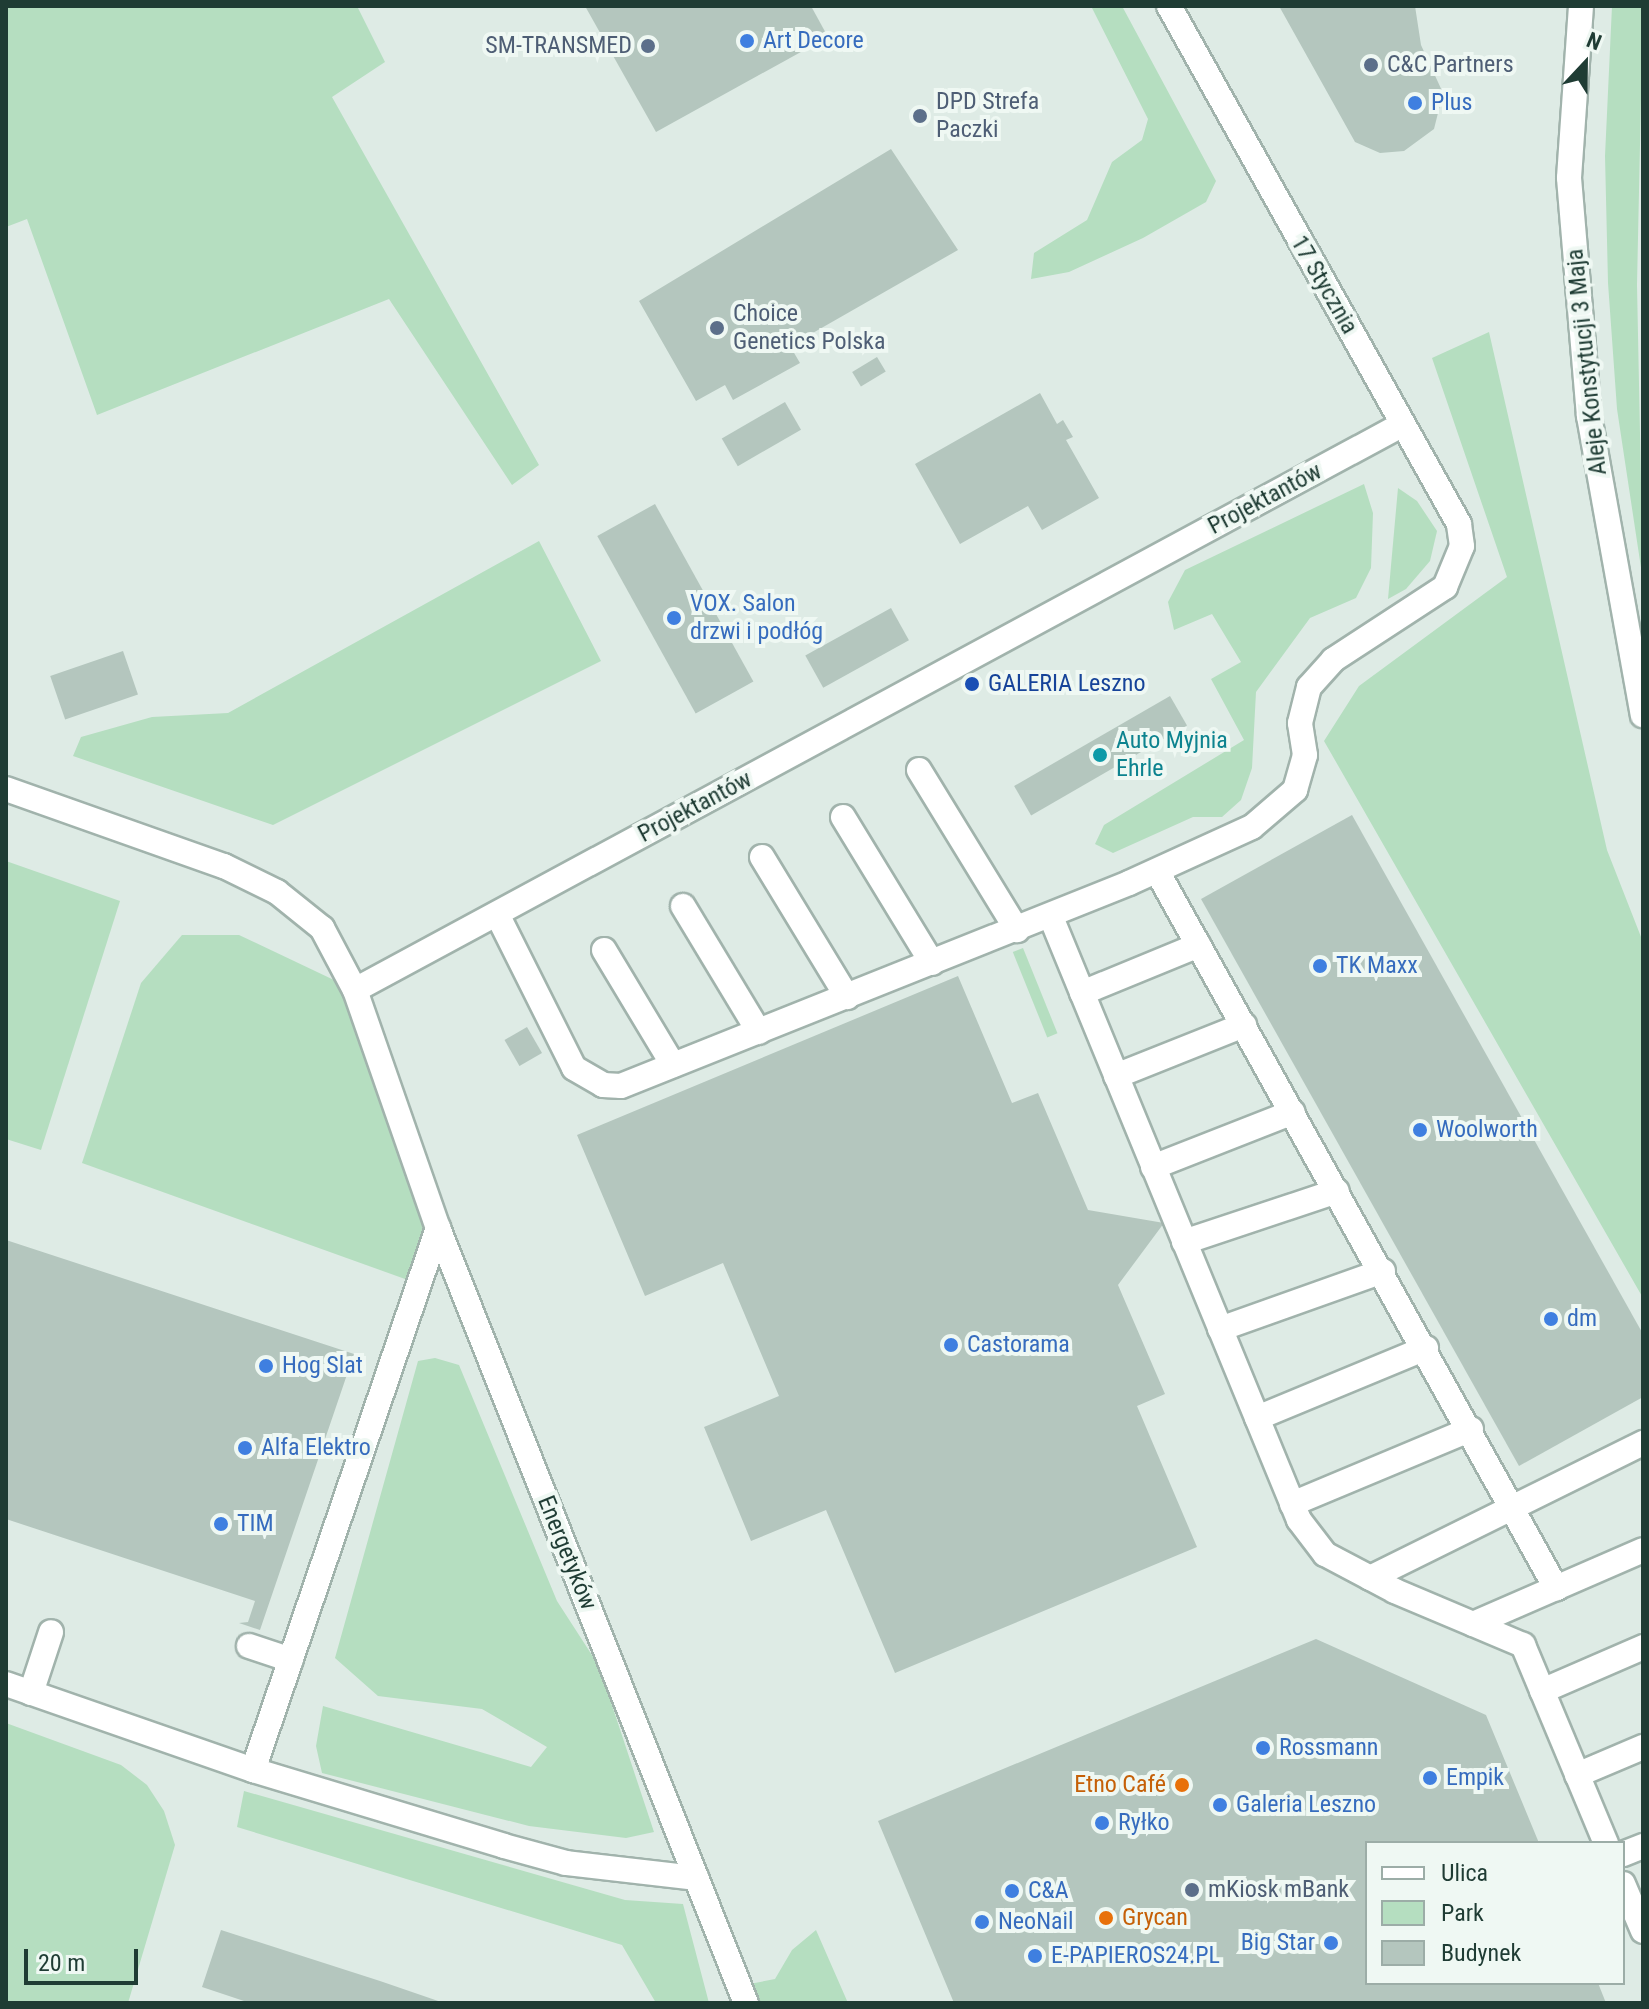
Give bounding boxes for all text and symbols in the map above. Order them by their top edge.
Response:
north arrow [1545,24,1625,104]
place label: Art Decore [763,27,864,55]
text: N [1583,27,1605,55]
place label: SM-TRANSMED [485,32,632,60]
marker: Art Decore [738,32,756,50]
marker: SM-TRANSMED [639,37,657,55]
place label: C&C Partners [1387,51,1514,79]
marker: C&C Partners [1362,56,1380,74]
place label: DPD Strefa Paczki [936,88,1039,144]
place label: Plus [1431,89,1472,117]
marker: Plus [1406,94,1424,112]
marker: DPD Strefa Paczki [911,107,929,125]
street label: 17 Stycznia [1284,231,1364,339]
street label: Aleje Konstytucji 3 Maja [1561,247,1613,477]
place label: Choice Genetics Polska [733,300,885,356]
marker: Choice Genetics Polska [708,319,726,337]
street label: Projektantów [1203,457,1327,541]
place label: VOX. Salon drzwi i podłóg [690,590,823,646]
marker: VOX. Salon drzwi i podłóg [665,609,683,627]
place label: GALERIA Leszno [988,670,1145,698]
marker: GALERIA Leszno [963,675,981,693]
place label: Auto Myjnia Ehrle [1116,727,1228,783]
marker: Auto Myjnia Ehrle [1091,746,1109,764]
street label: Projektantów [633,765,757,849]
place label: TK Maxx [1336,952,1418,980]
marker: TK Maxx [1311,957,1329,975]
place label: Woolworth [1436,1116,1538,1144]
marker: Woolworth [1411,1121,1429,1139]
place label: dm [1567,1305,1597,1333]
marker: dm [1542,1310,1560,1328]
place label: Castorama [967,1331,1070,1359]
marker: Castorama [942,1336,960,1354]
place label: Hog Slat [282,1352,363,1380]
marker: Hog Slat [257,1357,275,1375]
place label: Alfa Elektro [261,1434,371,1462]
marker: Alfa Elektro [236,1439,254,1457]
street label: Energetyków [531,1492,603,1614]
place label: TIM [237,1510,274,1538]
marker: TIM [212,1515,230,1533]
place label: Rossmann [1279,1734,1378,1762]
marker: Rossmann [1254,1739,1272,1757]
place label: Empik [1446,1764,1504,1792]
marker: Empik [1421,1769,1439,1787]
place label: Etno Café [1074,1771,1166,1799]
marker: Etno Café [1173,1776,1191,1794]
place label: Galeria Leszno [1236,1791,1376,1819]
marker: Galeria Leszno [1211,1796,1229,1814]
place label: Ryłko [1118,1809,1170,1837]
marker: Ryłko [1093,1814,1111,1832]
legend [1365,1841,1625,1985]
text: Ulica [1441,1859,1488,1887]
place label: mKiosk mBank [1208,1876,1349,1904]
place label: C&A [1028,1877,1068,1905]
marker: mKiosk mBank [1183,1881,1201,1899]
marker: C&A [1003,1882,1021,1900]
text: Park [1441,1899,1484,1927]
place label: Grycan [1122,1904,1188,1932]
place label: NeoNail [998,1908,1074,1936]
marker: Grycan [1097,1909,1115,1927]
marker: NeoNail [973,1913,991,1931]
place label: Big Star [1241,1929,1315,1957]
scale bar [28,1933,142,1983]
marker: Big Star [1322,1934,1340,1952]
text: Budynek [1441,1939,1521,1967]
place label: E-PAPIEROS24.PL [1051,1942,1220,1970]
marker: E-PAPIEROS24.PL [1026,1947,1044,1965]
text: 20 m [38,1949,85,1977]

